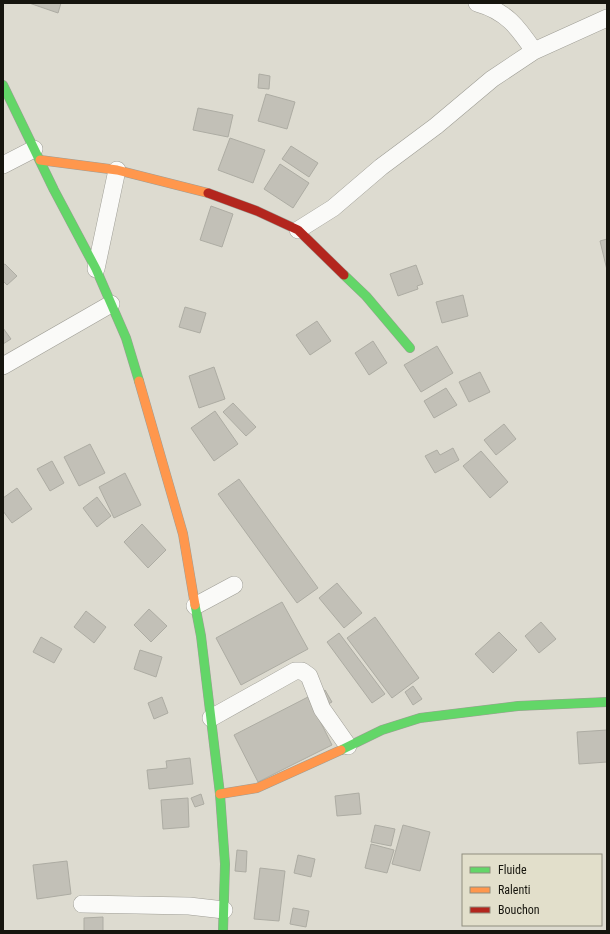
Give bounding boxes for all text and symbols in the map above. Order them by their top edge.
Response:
legend [462,854,602,926]
text: Fluide [498,863,527,877]
text: Ralenti [498,883,531,897]
text: Bouchon [498,903,540,917]

